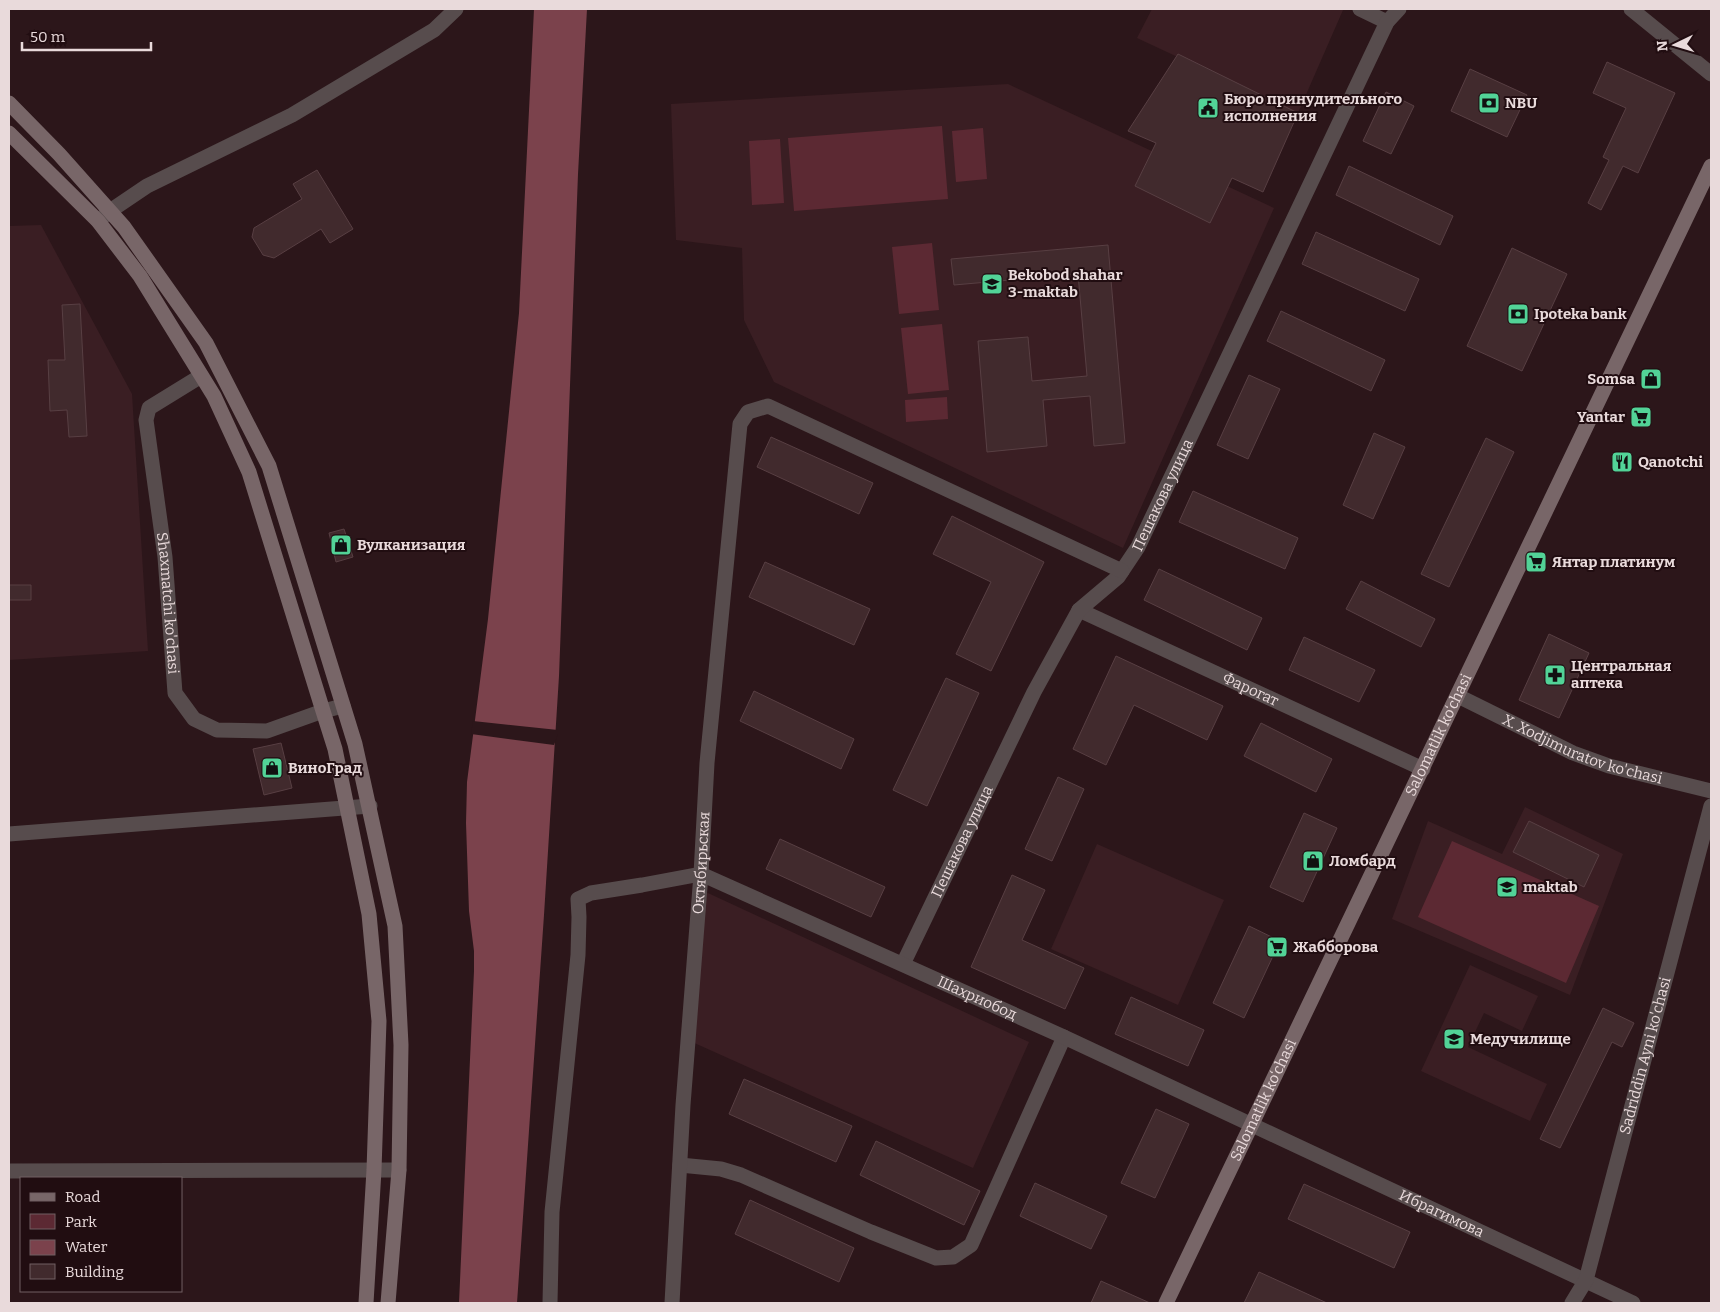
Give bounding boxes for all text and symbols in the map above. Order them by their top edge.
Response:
scale bar [22,20,151,52]
north arrow [1650,20,1700,70]
text: 50 m [30,28,66,46]
text: N [1654,40,1671,52]
place label: Бюро принудительного исполнения [1224,90,1402,125]
bank icon: NBU [1477,91,1501,115]
place label: NBU [1505,94,1537,112]
public building icon: Бюро принудительного исполнения [1196,96,1220,120]
place label: Bekobod shahar 3-maktab [1008,266,1122,301]
school or university icon: Bekobod shahar 3-maktab [980,272,1004,296]
bank icon: Ipoteka bank [1506,302,1530,326]
place label: Ipoteka bank [1534,305,1627,323]
shop icon: Somsa [1639,367,1663,391]
place label: Somsa [1587,370,1636,388]
supermarket icon: Yantar [1629,405,1653,429]
place label: Yantar [1577,408,1625,426]
street label: Пешакова улица [1128,436,1197,554]
restaurant icon: Qanotchi [1610,450,1634,474]
place label: Qanotchi [1638,453,1703,471]
street label: Shaxmatchi ko'chasi [153,531,183,675]
shop icon: Вулканизация [329,533,353,557]
place label: Вулканизация [357,536,466,554]
supermarket icon: Янтар платинум [1524,550,1548,574]
place label: Янтар платинум [1552,553,1675,571]
place label: Центральная аптека [1571,657,1672,692]
pharmacy icon: Центральная аптека [1543,663,1567,687]
street label: Фарогат [1220,669,1282,710]
street label: Salomatlik ko‘chasi [1401,670,1475,799]
street label: X. Xodjimuratov ko'chasi [1499,710,1665,788]
shop icon: ВиноГрад [260,756,284,780]
place label: ВиноГрад [288,759,362,777]
street label: Пешакова улица [927,783,997,900]
street label: Октябирьская [689,811,713,915]
shop icon: Ломбард [1301,849,1325,873]
place label: Ломбард [1329,852,1396,870]
school or university icon: maktab [1495,875,1519,899]
place label: maktab [1523,878,1578,896]
supermarket icon: Жабборова [1265,935,1289,959]
place label: Жабборова [1293,938,1379,956]
street label: Шахриобод [935,972,1020,1024]
street label: Sadriddin Ayni ko'chasi [1616,975,1675,1136]
school or university icon: Медучилище [1442,1027,1466,1051]
place label: Медучилище [1470,1030,1571,1048]
street label: Salomatlik ko‘chasi [1226,1036,1300,1164]
legend [20,1177,182,1292]
street label: Ибрагимова [1396,1186,1487,1241]
text: Road [65,1188,100,1206]
text: Park [65,1213,97,1231]
text: Water [65,1238,108,1256]
text: Building [65,1263,124,1281]

